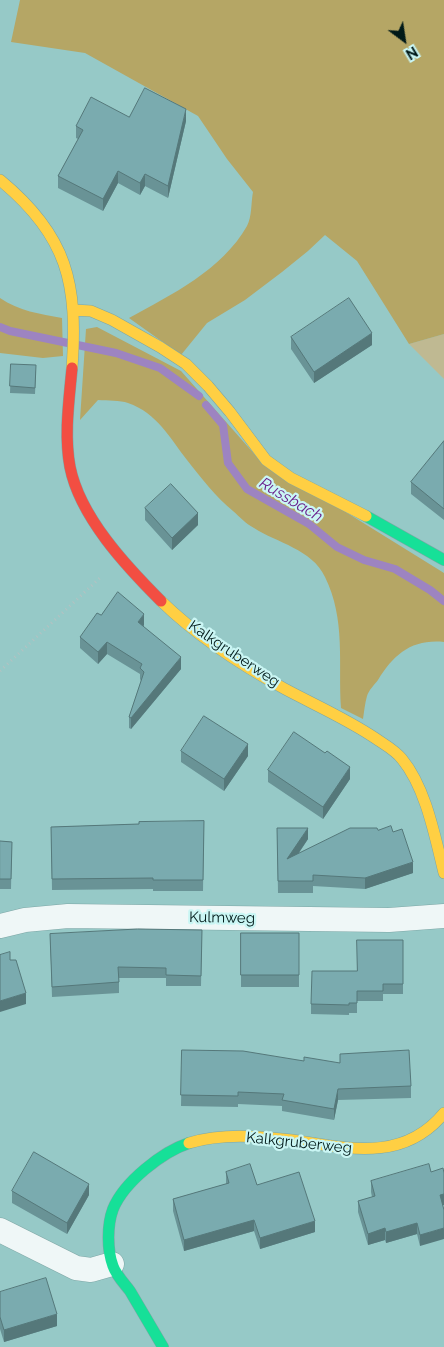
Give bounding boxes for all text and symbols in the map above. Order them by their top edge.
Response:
north arrow [379,15,429,65]
text: N [403,43,420,62]
water label: Russbach [256,474,326,526]
street label: Kalkgruberweg [185,617,283,691]
street label: Kulmweg [189,908,255,928]
street label: Kalkgruberweg [245,1128,353,1158]

